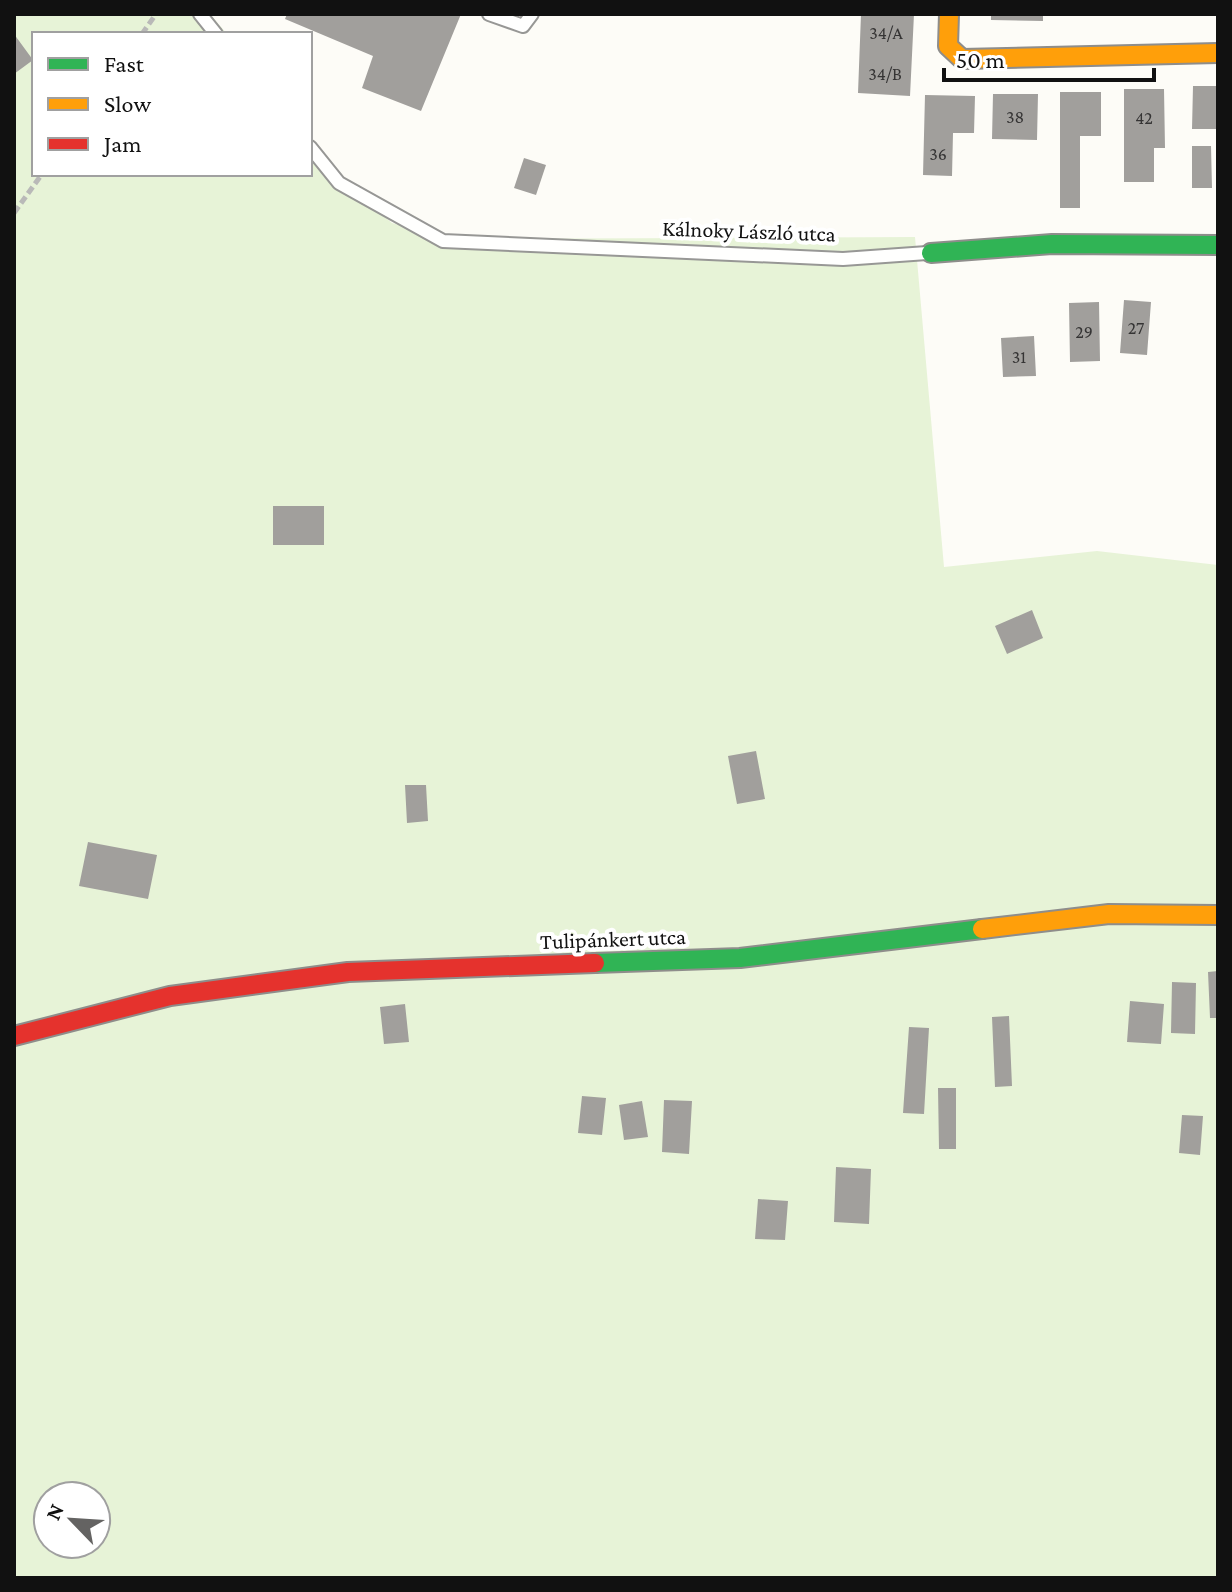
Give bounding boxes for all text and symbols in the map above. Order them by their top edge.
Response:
house number: 34/A [869,23,903,43]
legend [32,32,312,176]
scale bar [944,32,1154,82]
text: 50 m [956,46,1005,73]
text: Fast [104,50,145,77]
house number: 34/B [868,64,902,84]
text: Slow [104,90,151,117]
house number: 38 [1006,107,1024,127]
house number: 42 [1135,108,1153,128]
text: Jam [102,130,142,157]
house number: 36 [929,144,947,164]
street label: Kálnoky László utca [662,215,836,247]
house number: 27 [1128,318,1144,338]
house number: 29 [1075,322,1093,342]
house number: 31 [1012,347,1026,367]
street label: Tulipánkert utca [540,924,686,954]
north arrow [32,1480,112,1560]
text: N [40,1500,69,1524]

